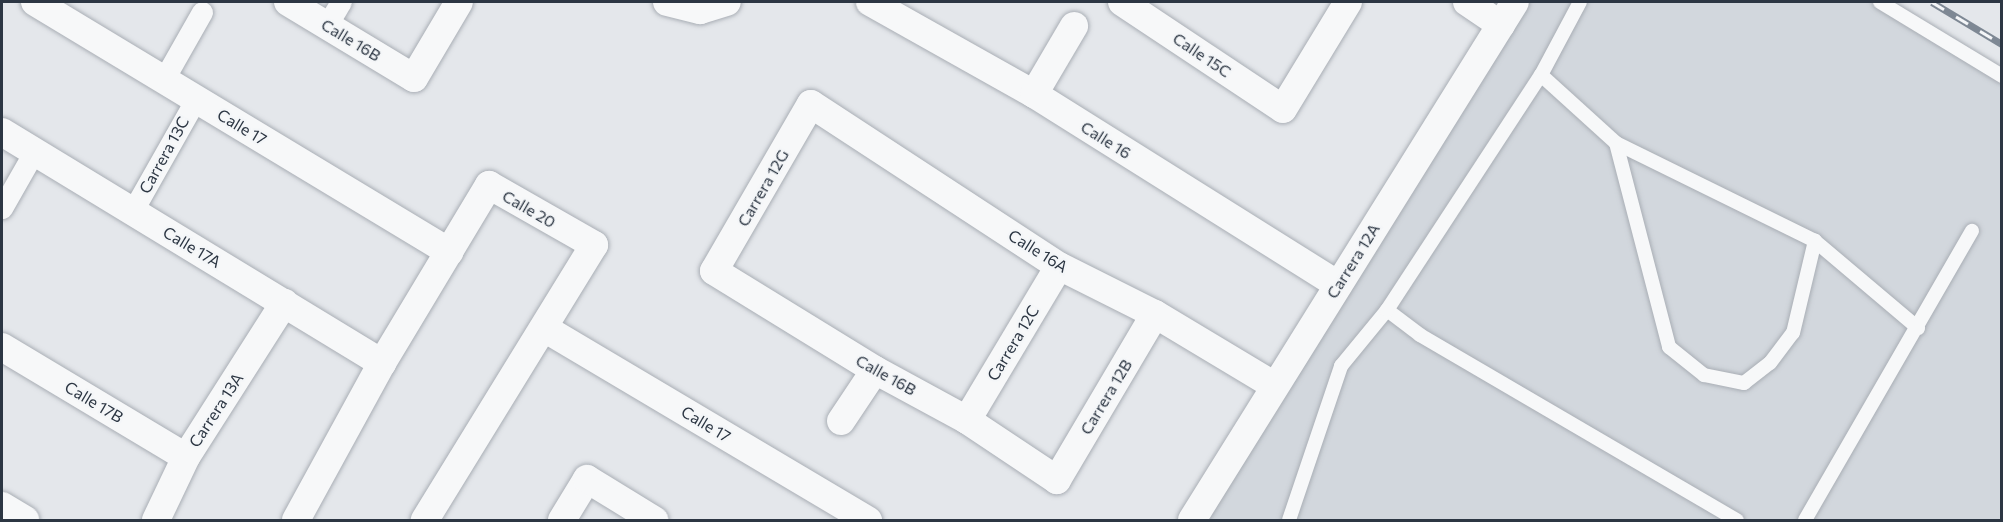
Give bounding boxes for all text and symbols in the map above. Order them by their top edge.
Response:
street label: Calle 16B [318,15,384,65]
street label: Calle 15C [1169,29,1235,81]
street label: Calle 17 [214,105,270,149]
street label: Carrera 13C [135,113,193,197]
street label: Calle 16 [1077,117,1135,163]
street label: Carrera 12G [733,146,793,230]
street label: Calle 20 [499,186,559,232]
street label: Carrera 12A [1322,220,1384,302]
street label: Calle 17A [160,222,224,272]
street label: Calle 16A [1005,225,1071,277]
street label: Carrera 12C [983,302,1043,384]
street label: Calle 16B [853,351,919,399]
street label: Carrera 12B [1076,356,1136,438]
street label: Carrera 13A [185,369,247,451]
street label: Calle 17B [61,377,127,427]
street label: Calle 17 [678,402,734,446]

